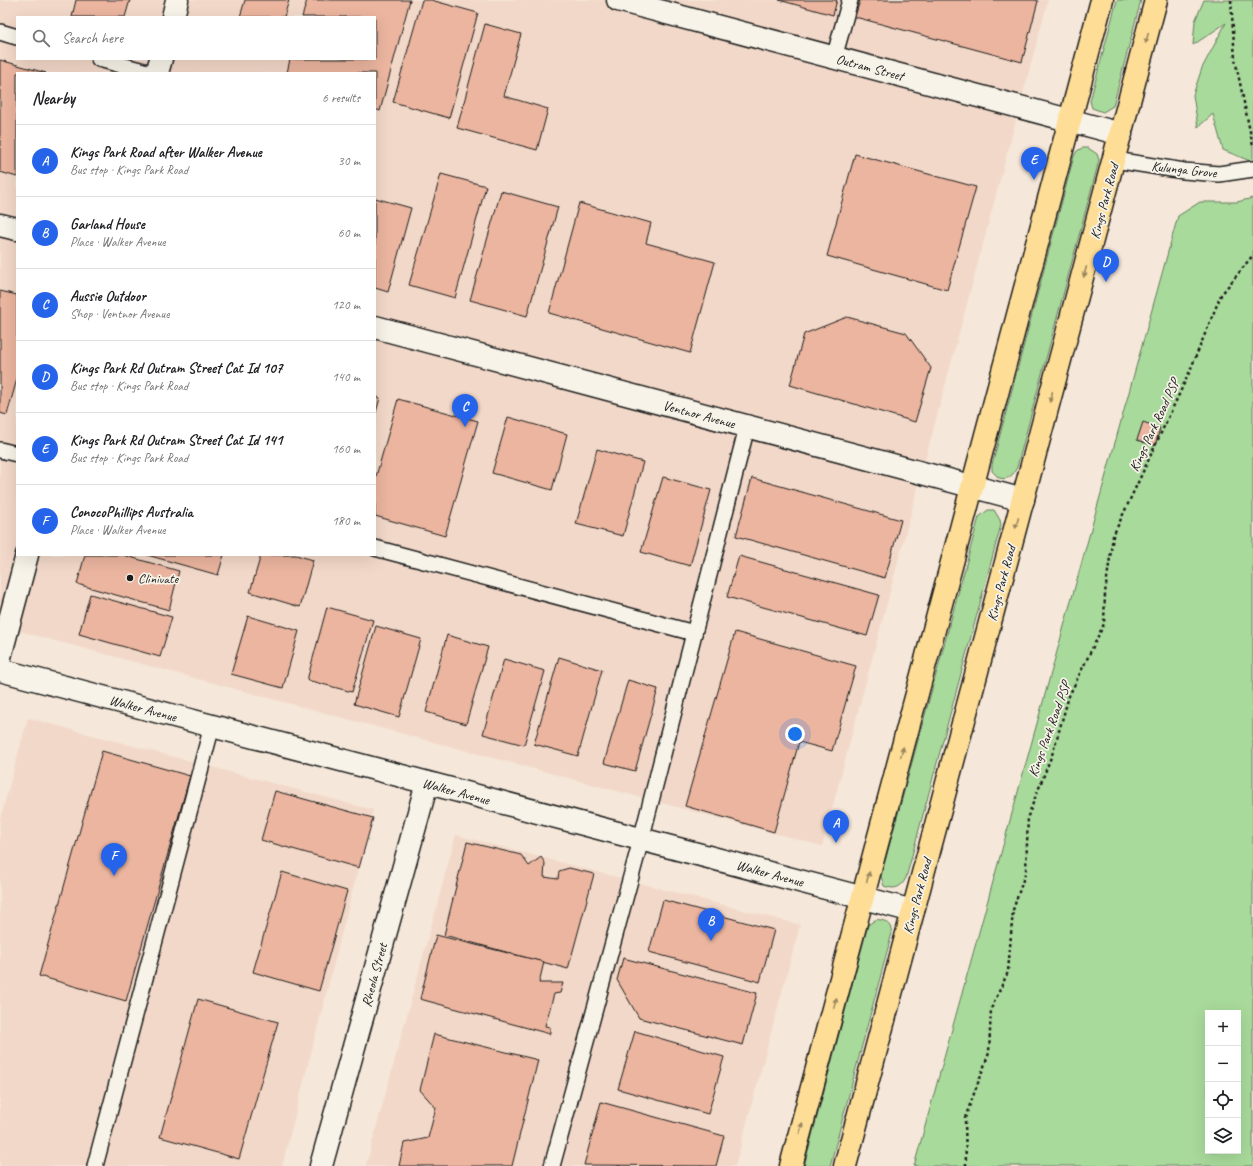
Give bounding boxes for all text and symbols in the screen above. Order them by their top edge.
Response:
search box [16,16,376,60]
icon: search [30,27,52,49]
text: Search here [62,29,123,48]
one-way arrow [1143,32,1149,44]
street label: Outram Street [834,50,908,85]
text: Nearby [32,88,75,109]
text: 6 results [322,90,360,106]
text: Kings Park Road after Walker Avenue [70,143,262,162]
pin: E [1021,147,1047,180]
text: A [42,153,48,169]
text: 30 m [338,153,360,169]
street label: Kulunga Grove [1151,158,1219,182]
street label: Kings Park Road [1086,159,1123,241]
text: Bus stop · Kings Park Road [70,162,188,178]
text: Garland House [70,215,145,234]
text: B [42,225,48,241]
text: 60 m [338,225,360,241]
text: Place · Walker Avenue [70,234,165,250]
pin: D [1093,249,1119,282]
one-way arrow [1082,266,1088,278]
text: Aussie Outdoor [70,287,146,306]
text: C [42,297,48,313]
text: 120 m [332,297,360,313]
text: Shop · Ventnor Avenue [70,306,169,322]
text: Kings Park Rd Outram Street Cat Id 107 [70,359,282,378]
text: D [41,369,49,385]
text: 140 m [332,369,360,385]
street label: Kings Park Road PSP [1126,374,1184,474]
text: Bus stop · Kings Park Road [70,378,188,394]
one-way arrow [1048,392,1054,404]
pin: C [452,394,478,427]
street label: Ventnor Avenue [661,397,738,433]
text: Kings Park Rd Outram Street Cat Id 141 [70,431,283,450]
text: E [42,441,48,457]
text: 160 m [332,441,360,457]
text: Bus stop · Kings Park Road [70,450,188,466]
text: ConocoPhillips Australia [70,503,193,522]
text: F [42,513,48,529]
text: 180 m [332,513,360,529]
one-way arrow [1014,517,1020,529]
text: Place · Walker Avenue [70,522,165,538]
street label: Kings Park Road [983,541,1020,623]
place label: Clinivate [138,570,180,587]
marker: Clinivate [125,573,135,583]
street label: Kings Park Road PSP [1024,677,1075,779]
street label: Walker Avenue [107,691,180,726]
your location [785,724,805,744]
one-way arrow [899,745,905,757]
street label: Walker Avenue [420,774,493,809]
pin: A [823,810,849,843]
pin: F [101,843,127,876]
street label: Kings Park Road [899,854,936,936]
street label: Walker Avenue [734,856,807,891]
one-way arrow [865,871,871,883]
pin: B [698,908,724,941]
street label: Rheola Street [358,940,391,1009]
one-way arrow [832,996,838,1009]
map controls [1205,1010,1241,1154]
button: + [1205,1010,1241,1046]
button: − [1205,1046,1241,1082]
button: locate [1205,1082,1241,1118]
button: layers [1205,1118,1241,1154]
one-way arrow [798,1122,804,1134]

